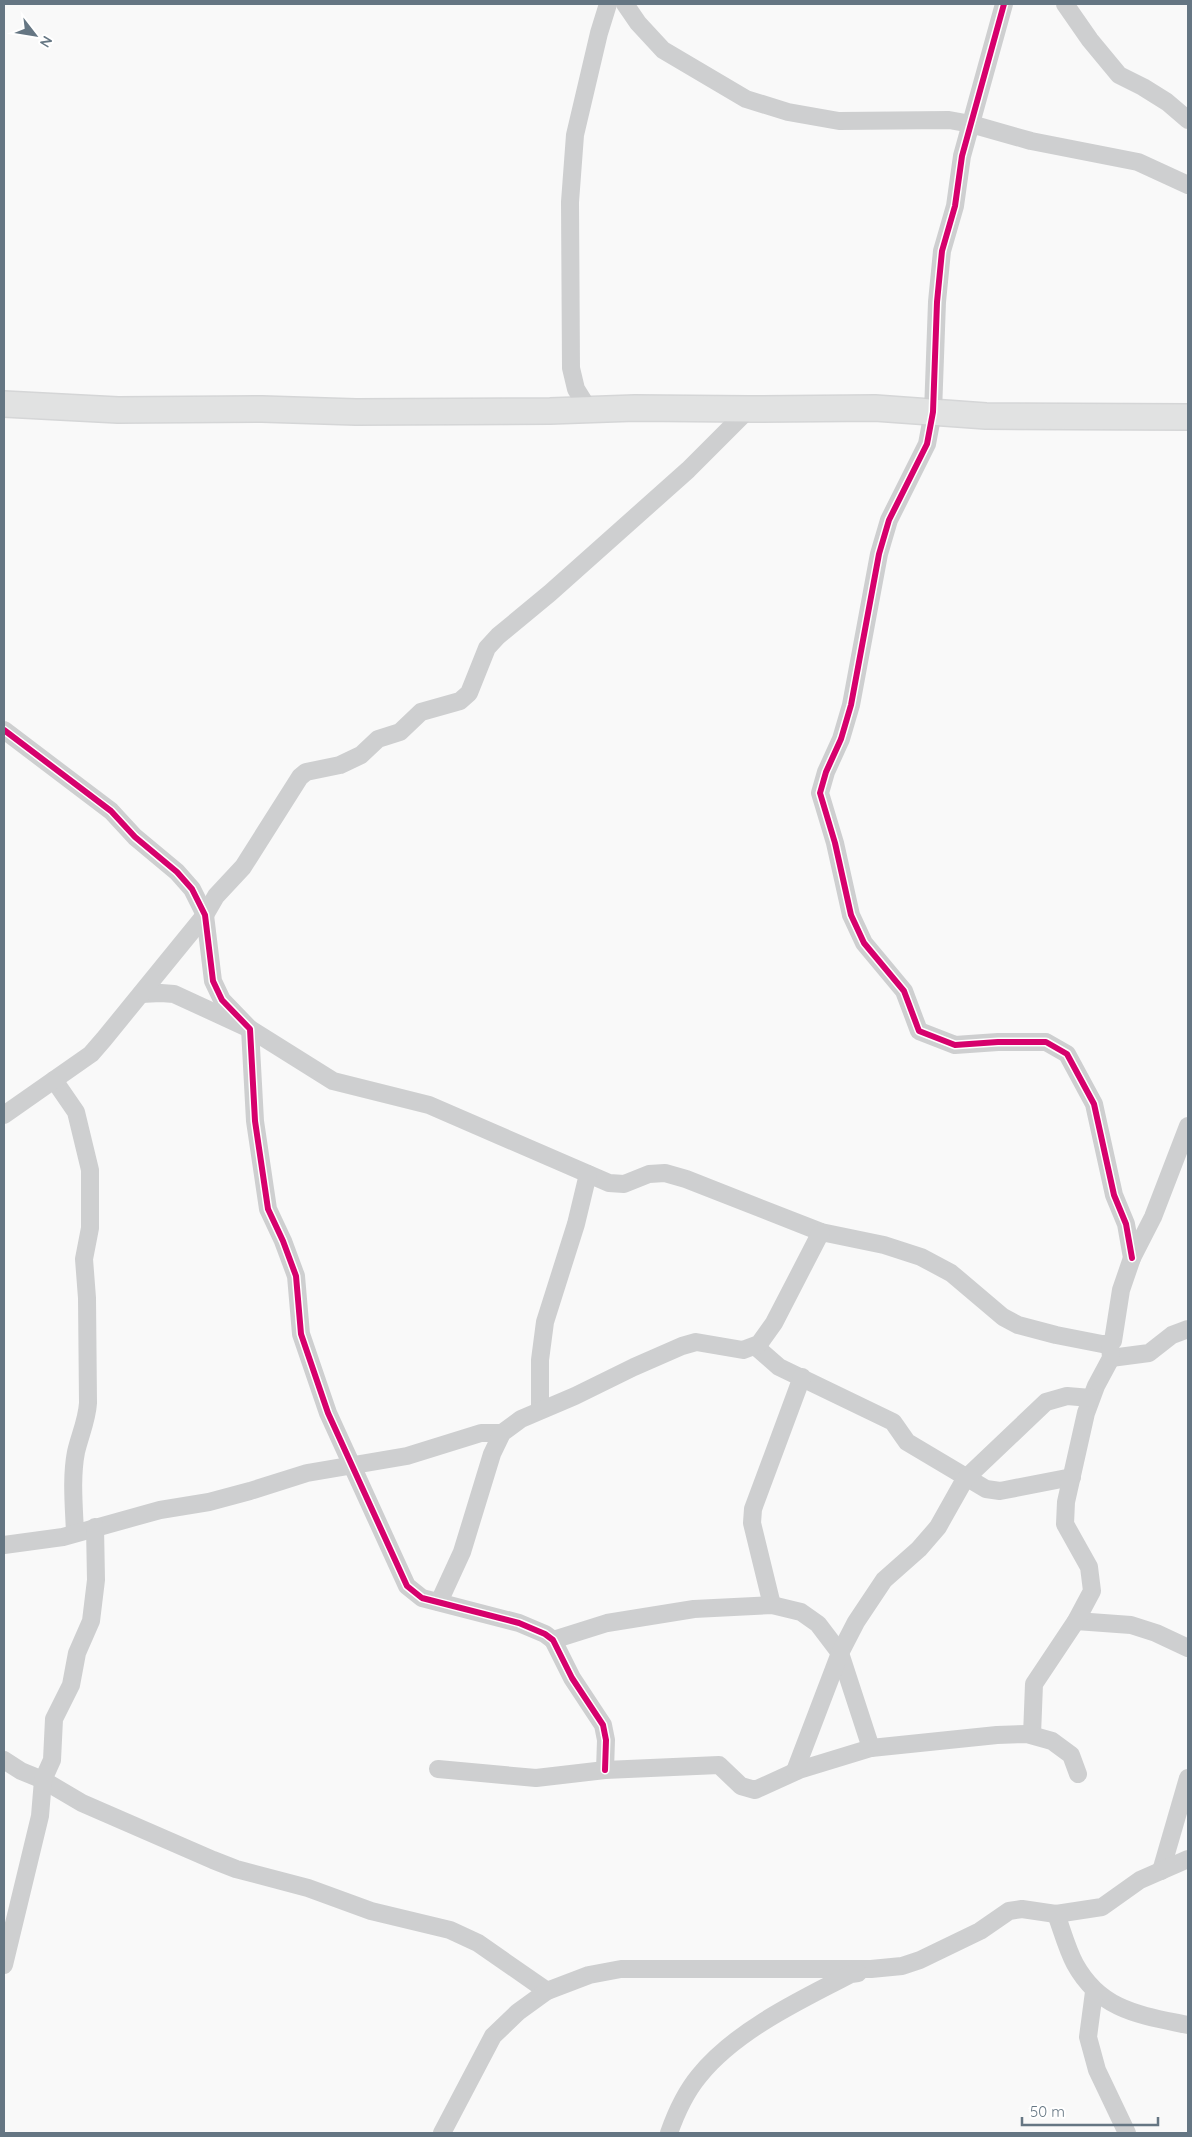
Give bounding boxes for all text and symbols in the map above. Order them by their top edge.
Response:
north arrow [10,10,60,60]
text: N [36,33,57,51]
scale bar [1022,2094,1158,2126]
text: 50 m [1030,2102,1065,2121]

